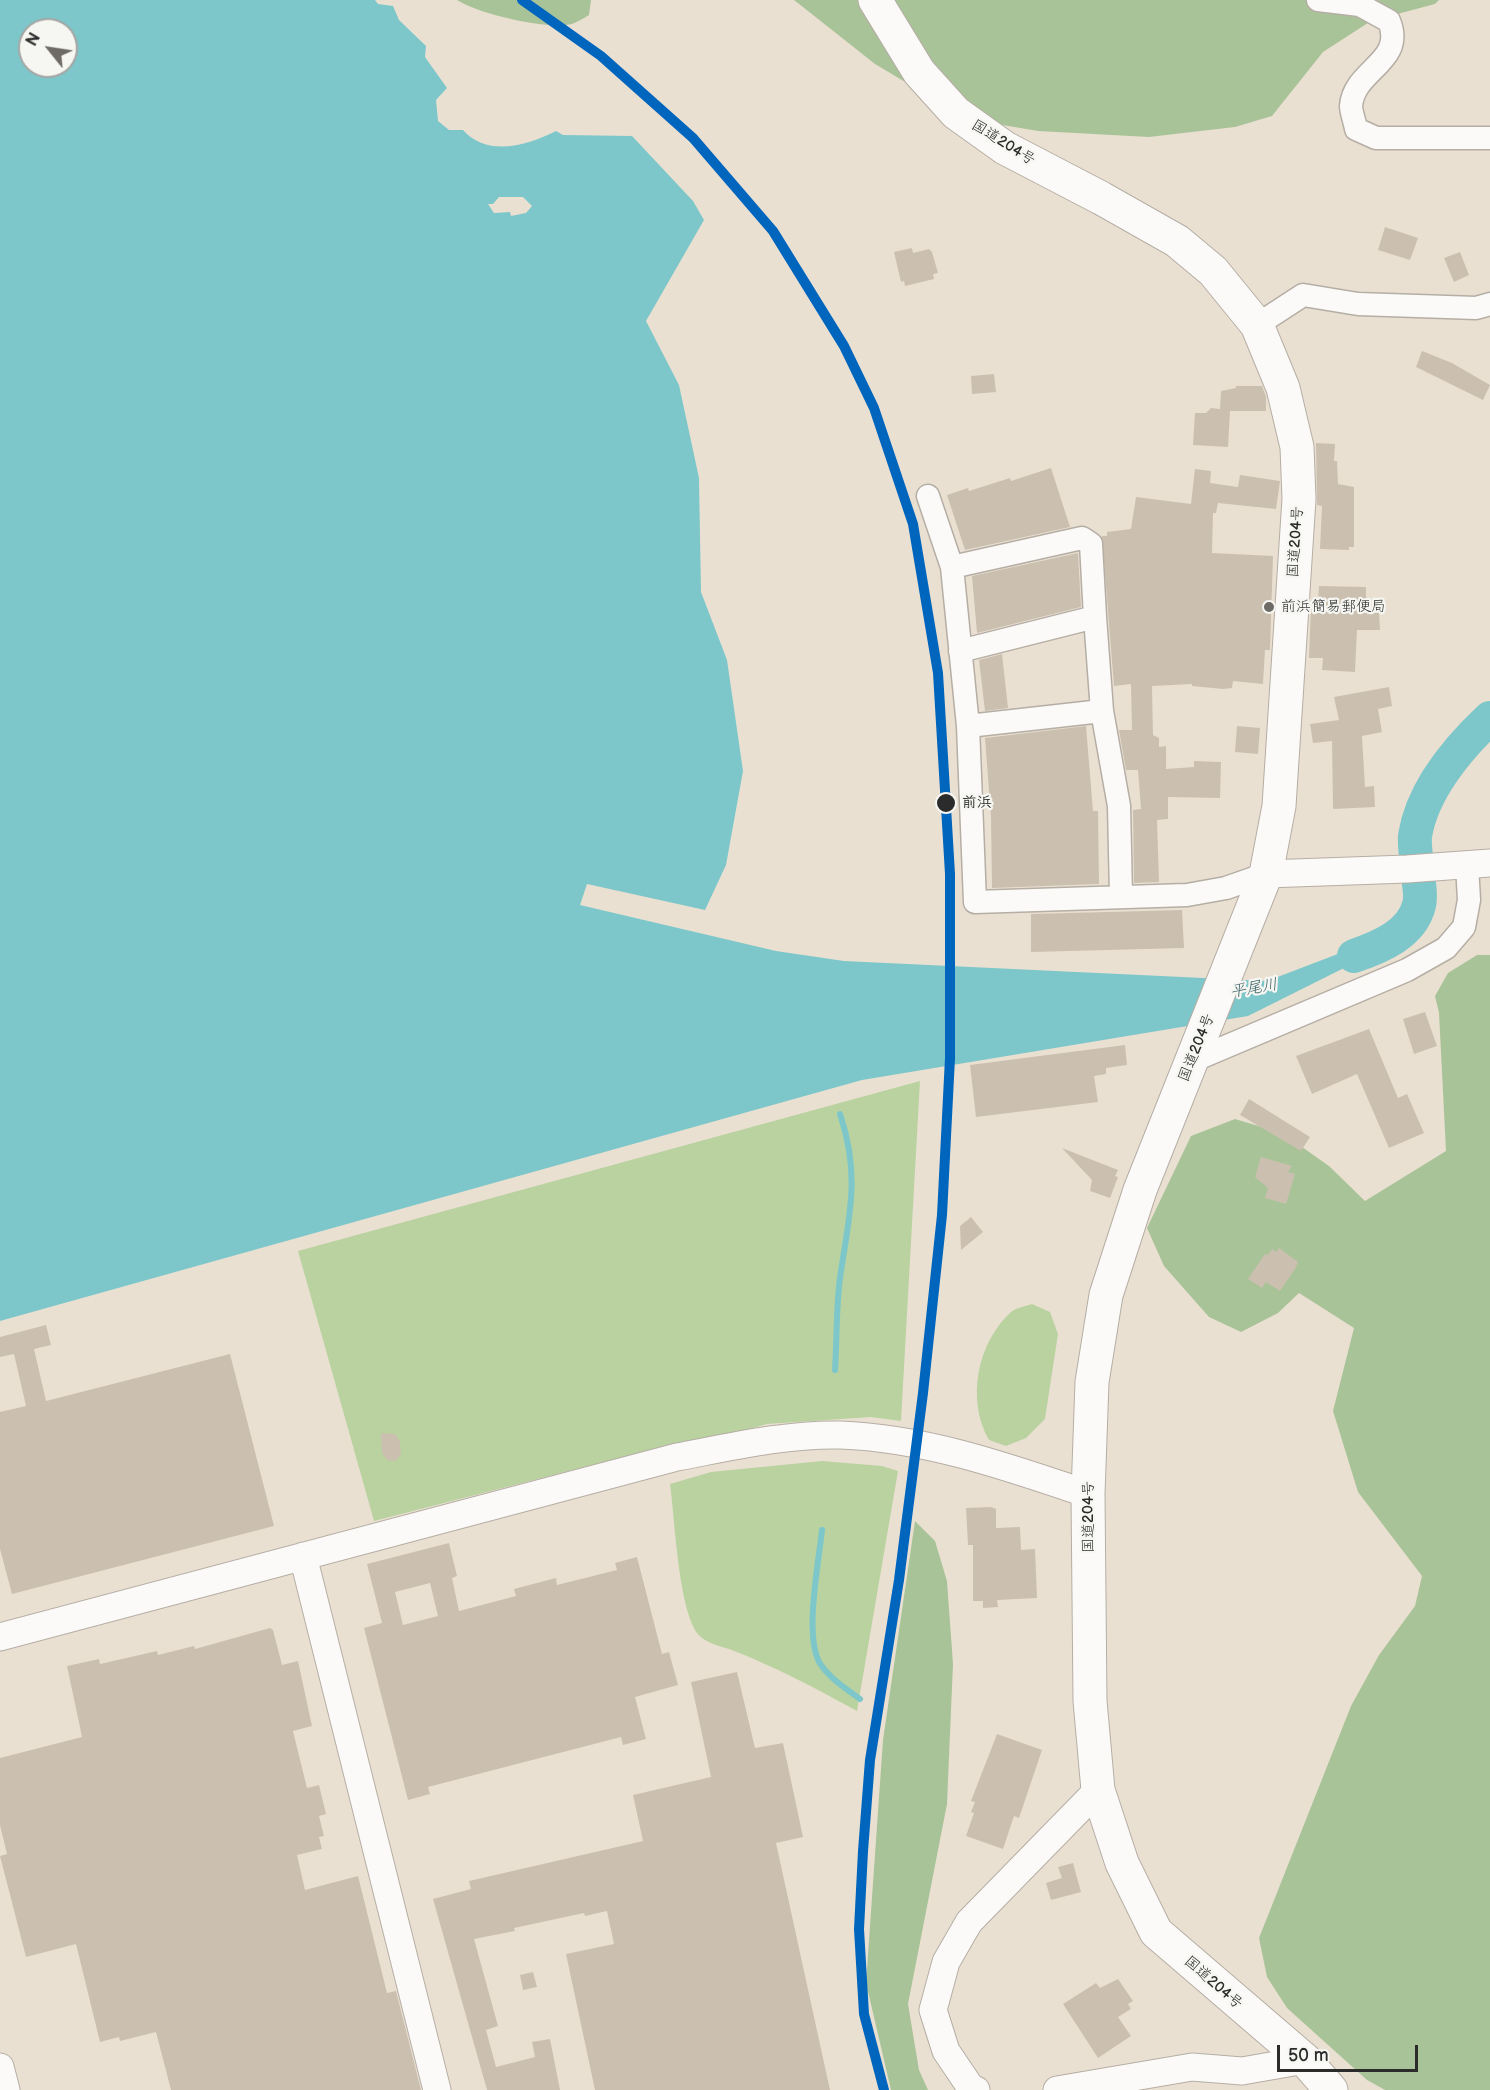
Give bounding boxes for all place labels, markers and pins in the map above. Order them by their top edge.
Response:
place label: 前浜簡易郵便局 [1281,598,1386,616]
marker: 前浜簡易郵便局 [1262,600,1276,614]
marker: 前浜 [935,792,957,814]
place label: 前浜 [962,794,992,812]

